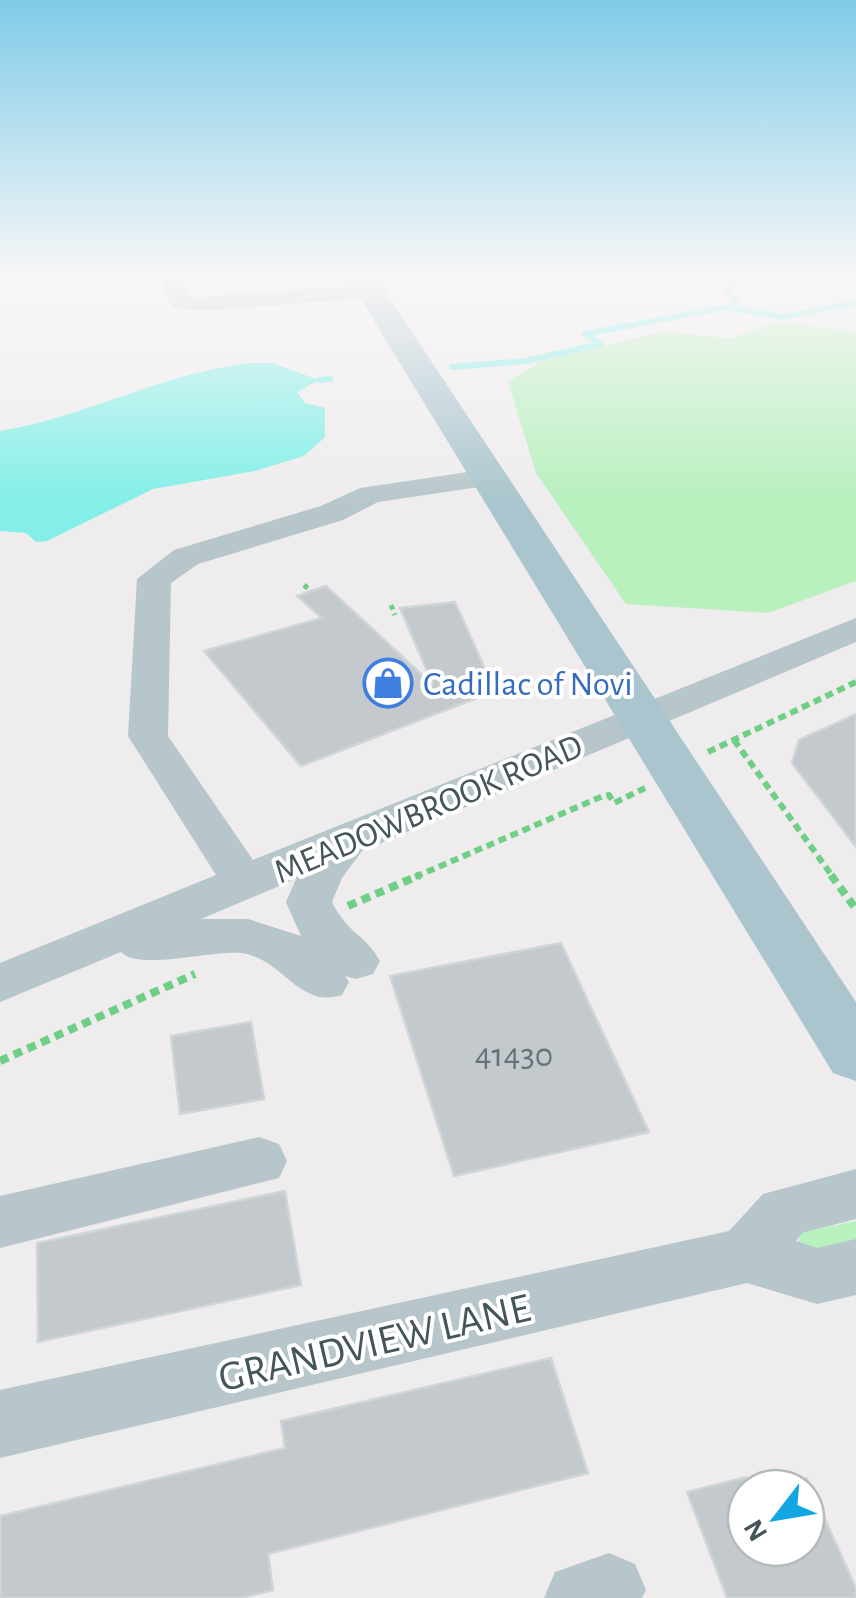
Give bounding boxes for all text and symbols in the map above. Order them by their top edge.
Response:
shop icon: Cadillac of Novi [362,657,414,709]
place label: Cadillac of Novi [423,667,633,702]
street label: MEADOWBROOK ROAD [269,729,588,890]
house number: 41430 [475,1038,553,1073]
street label: GRANDVIEW LANE [215,1287,534,1399]
north arrow [726,1468,826,1568]
text: N [739,1514,773,1545]

